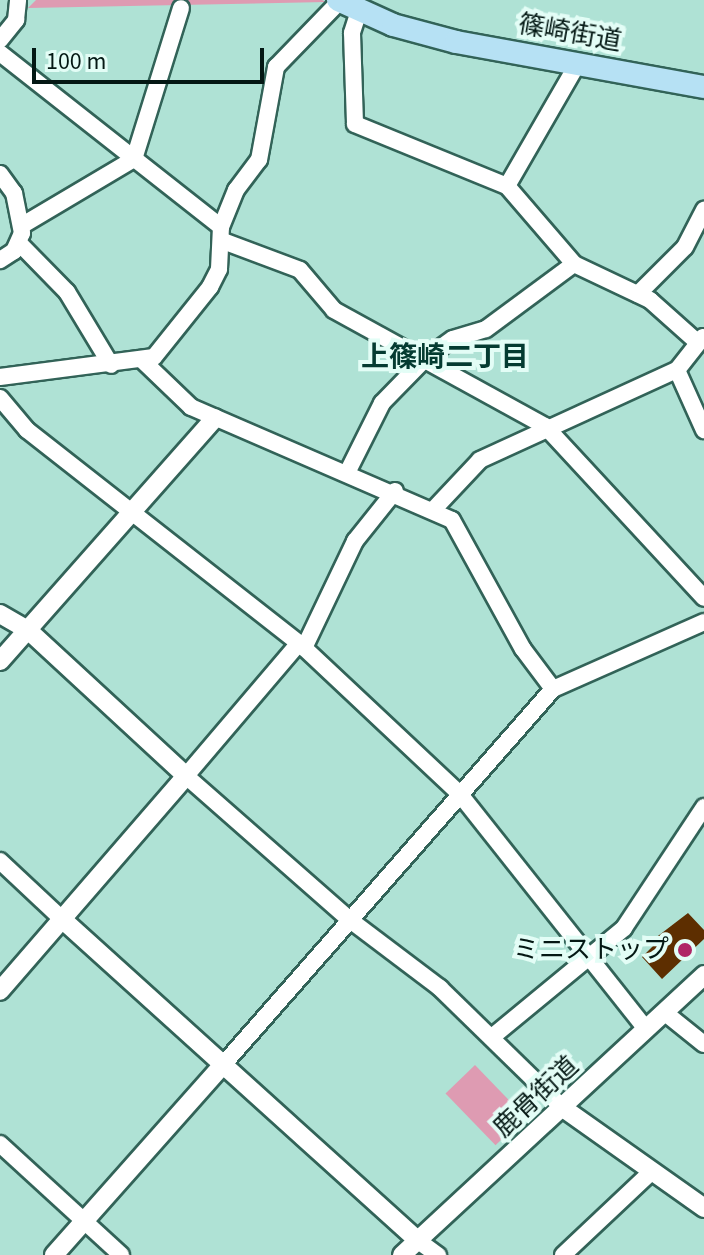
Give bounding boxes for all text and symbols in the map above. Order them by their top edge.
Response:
street label: 篠崎街道 [516,9,624,57]
scale bar [36,32,268,82]
text: 100 m [46,44,106,79]
district label: 上篠崎二丁目 [361,340,529,374]
place label: ミニストップ [513,934,669,966]
marker: ミニストップ [676,941,694,959]
street label: 鹿骨街道 [487,1050,585,1144]

